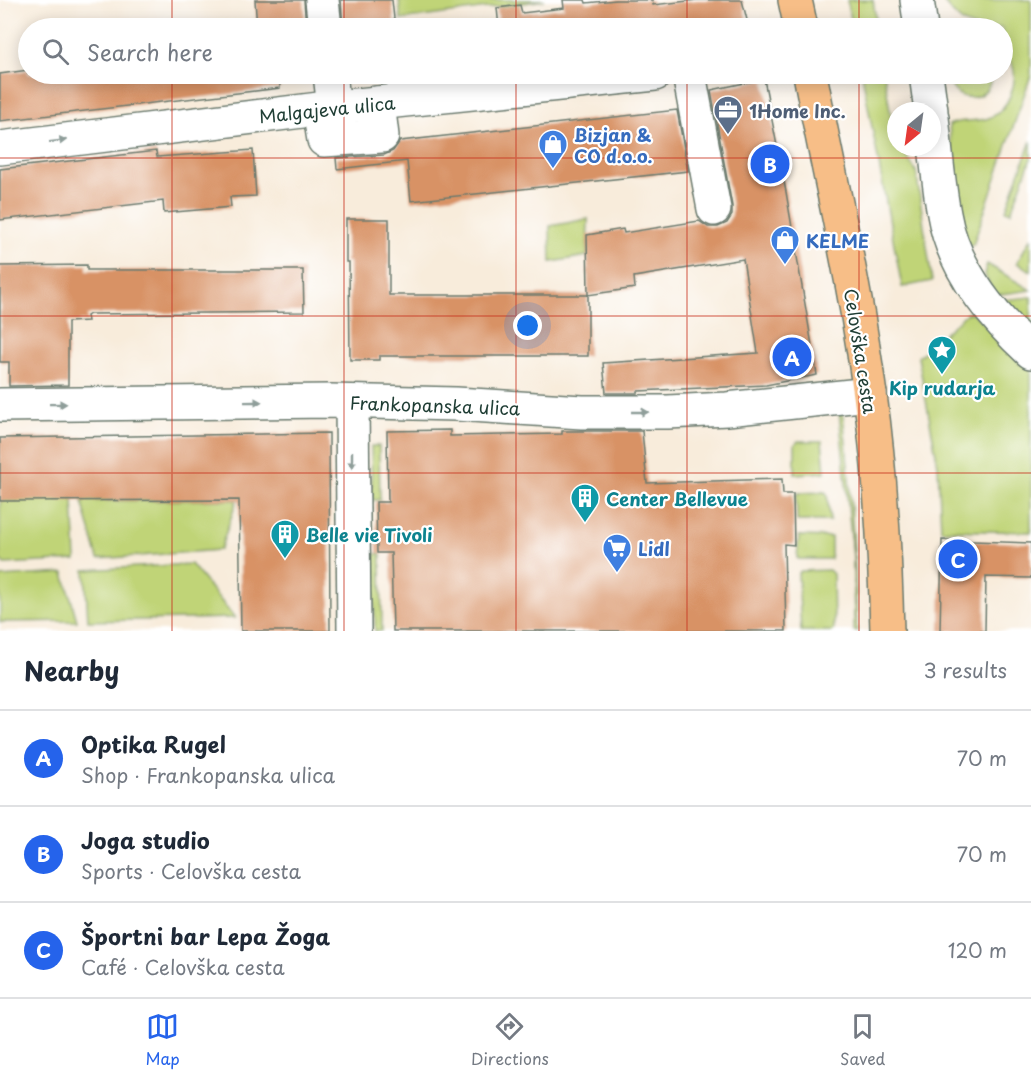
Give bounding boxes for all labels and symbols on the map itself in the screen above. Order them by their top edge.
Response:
street label: Malgajeva ulica [258,88,397,130]
office icon: 1Home Inc. [712,94,744,136]
place label: 1Home Inc. [749,97,846,124]
north arrow [887,102,941,156]
place label: Bizjan & CO d.o.o. [574,121,652,169]
shop icon: Bizjan & CO d.o.o. [537,128,569,170]
one-way arrow [49,136,68,146]
pin: B [750,142,790,186]
shop icon: KELME [769,224,801,266]
place label: KELME [806,227,869,254]
street label: Celovška cesta [838,287,884,416]
your location [513,311,542,340]
pin: A [772,334,812,380]
place icon: Kip rudarja [926,334,958,376]
place label: Kip rudarja [889,374,996,401]
street label: Frankopanska ulica [349,389,521,421]
one-way arrow [244,397,263,407]
one-way arrow [49,399,68,409]
one-way arrow [631,407,650,417]
one-way arrow [347,451,357,470]
building icon: Center Bellevue [569,482,601,524]
place label: Center Bellevue [606,485,748,512]
building icon: Belle vie Tivoli [269,518,301,560]
place label: Belle vie Tivoli [306,521,433,548]
supermarket icon: Lidl [601,532,633,574]
place label: Lidl [638,535,670,562]
pin: C [938,536,978,582]

